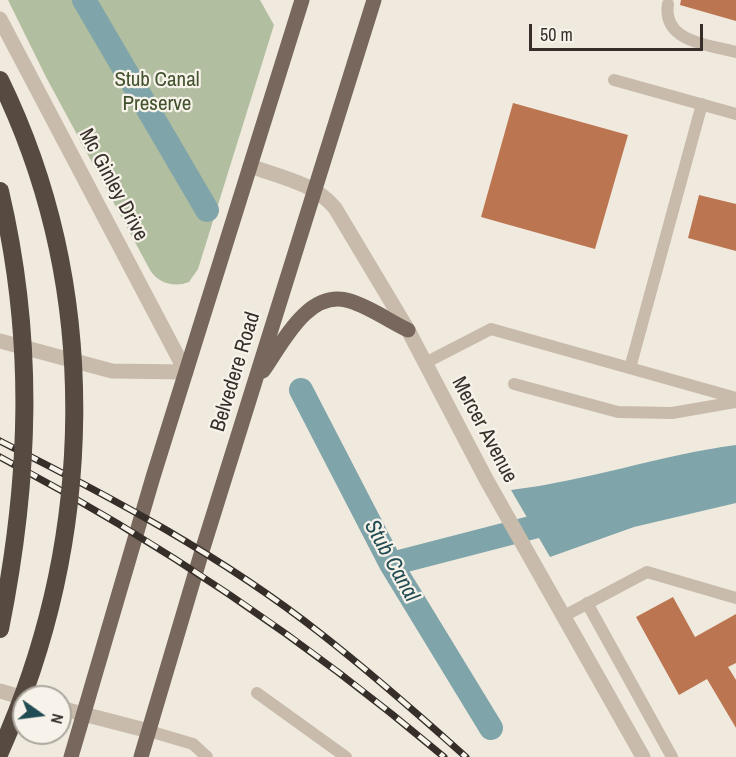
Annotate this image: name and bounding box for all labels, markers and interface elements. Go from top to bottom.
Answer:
scale bar [532,12,706,50]
text: 50 m [540,22,573,47]
park label: Stub Canal Preserve [114,67,200,117]
street label: Mc Ginley Drive [73,125,153,245]
street label: Belvedere Road [206,309,266,435]
street label: Mercer Avenue [446,373,522,487]
water label: Stub Canal [358,516,424,606]
north arrow [12,685,72,745]
text: N [46,712,69,726]

